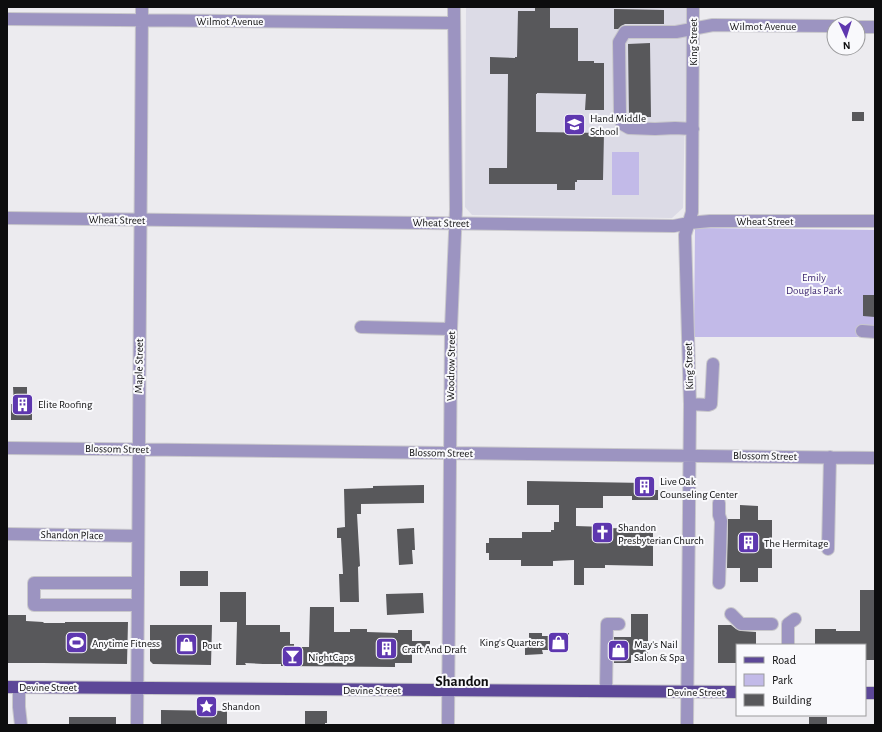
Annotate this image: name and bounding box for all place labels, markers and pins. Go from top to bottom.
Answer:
school or university icon: Hand Middle School [562,111,588,137]
place label: Hand Middle School [590,113,646,137]
building icon: Elite Roofing [10,391,36,417]
place label: Elite Roofing [38,399,93,410]
building icon: Live Oak Counseling Center [631,474,657,500]
place label: Live Oak Counseling Center [660,476,738,500]
church icon: Shandon Presbyterian Church [589,520,615,546]
place label: Shandon Presbyterian Church [618,522,704,546]
building icon: The Hermitage [736,530,762,556]
place label: The Hermitage [764,538,828,549]
shop icon: King's Quarters [546,629,572,655]
sports icon: Anytime Fitness [63,630,89,656]
shop icon: Pout [173,632,199,658]
building icon: Craft And Draft [374,636,400,662]
place label: King's Quarters [480,637,544,648]
shop icon: May's Nail Salon & Spa [606,637,632,663]
place label: Anytime Fitness [92,638,160,649]
place label: May's Nail Salon & Spa [634,639,685,663]
place label: Pout [202,640,222,651]
bar icon: NightCaps [279,644,305,670]
place label: Craft And Draft [402,644,467,655]
place label: NightCaps [308,652,353,663]
place icon: Shandon [193,693,219,719]
place label: Shandon [222,701,260,712]

